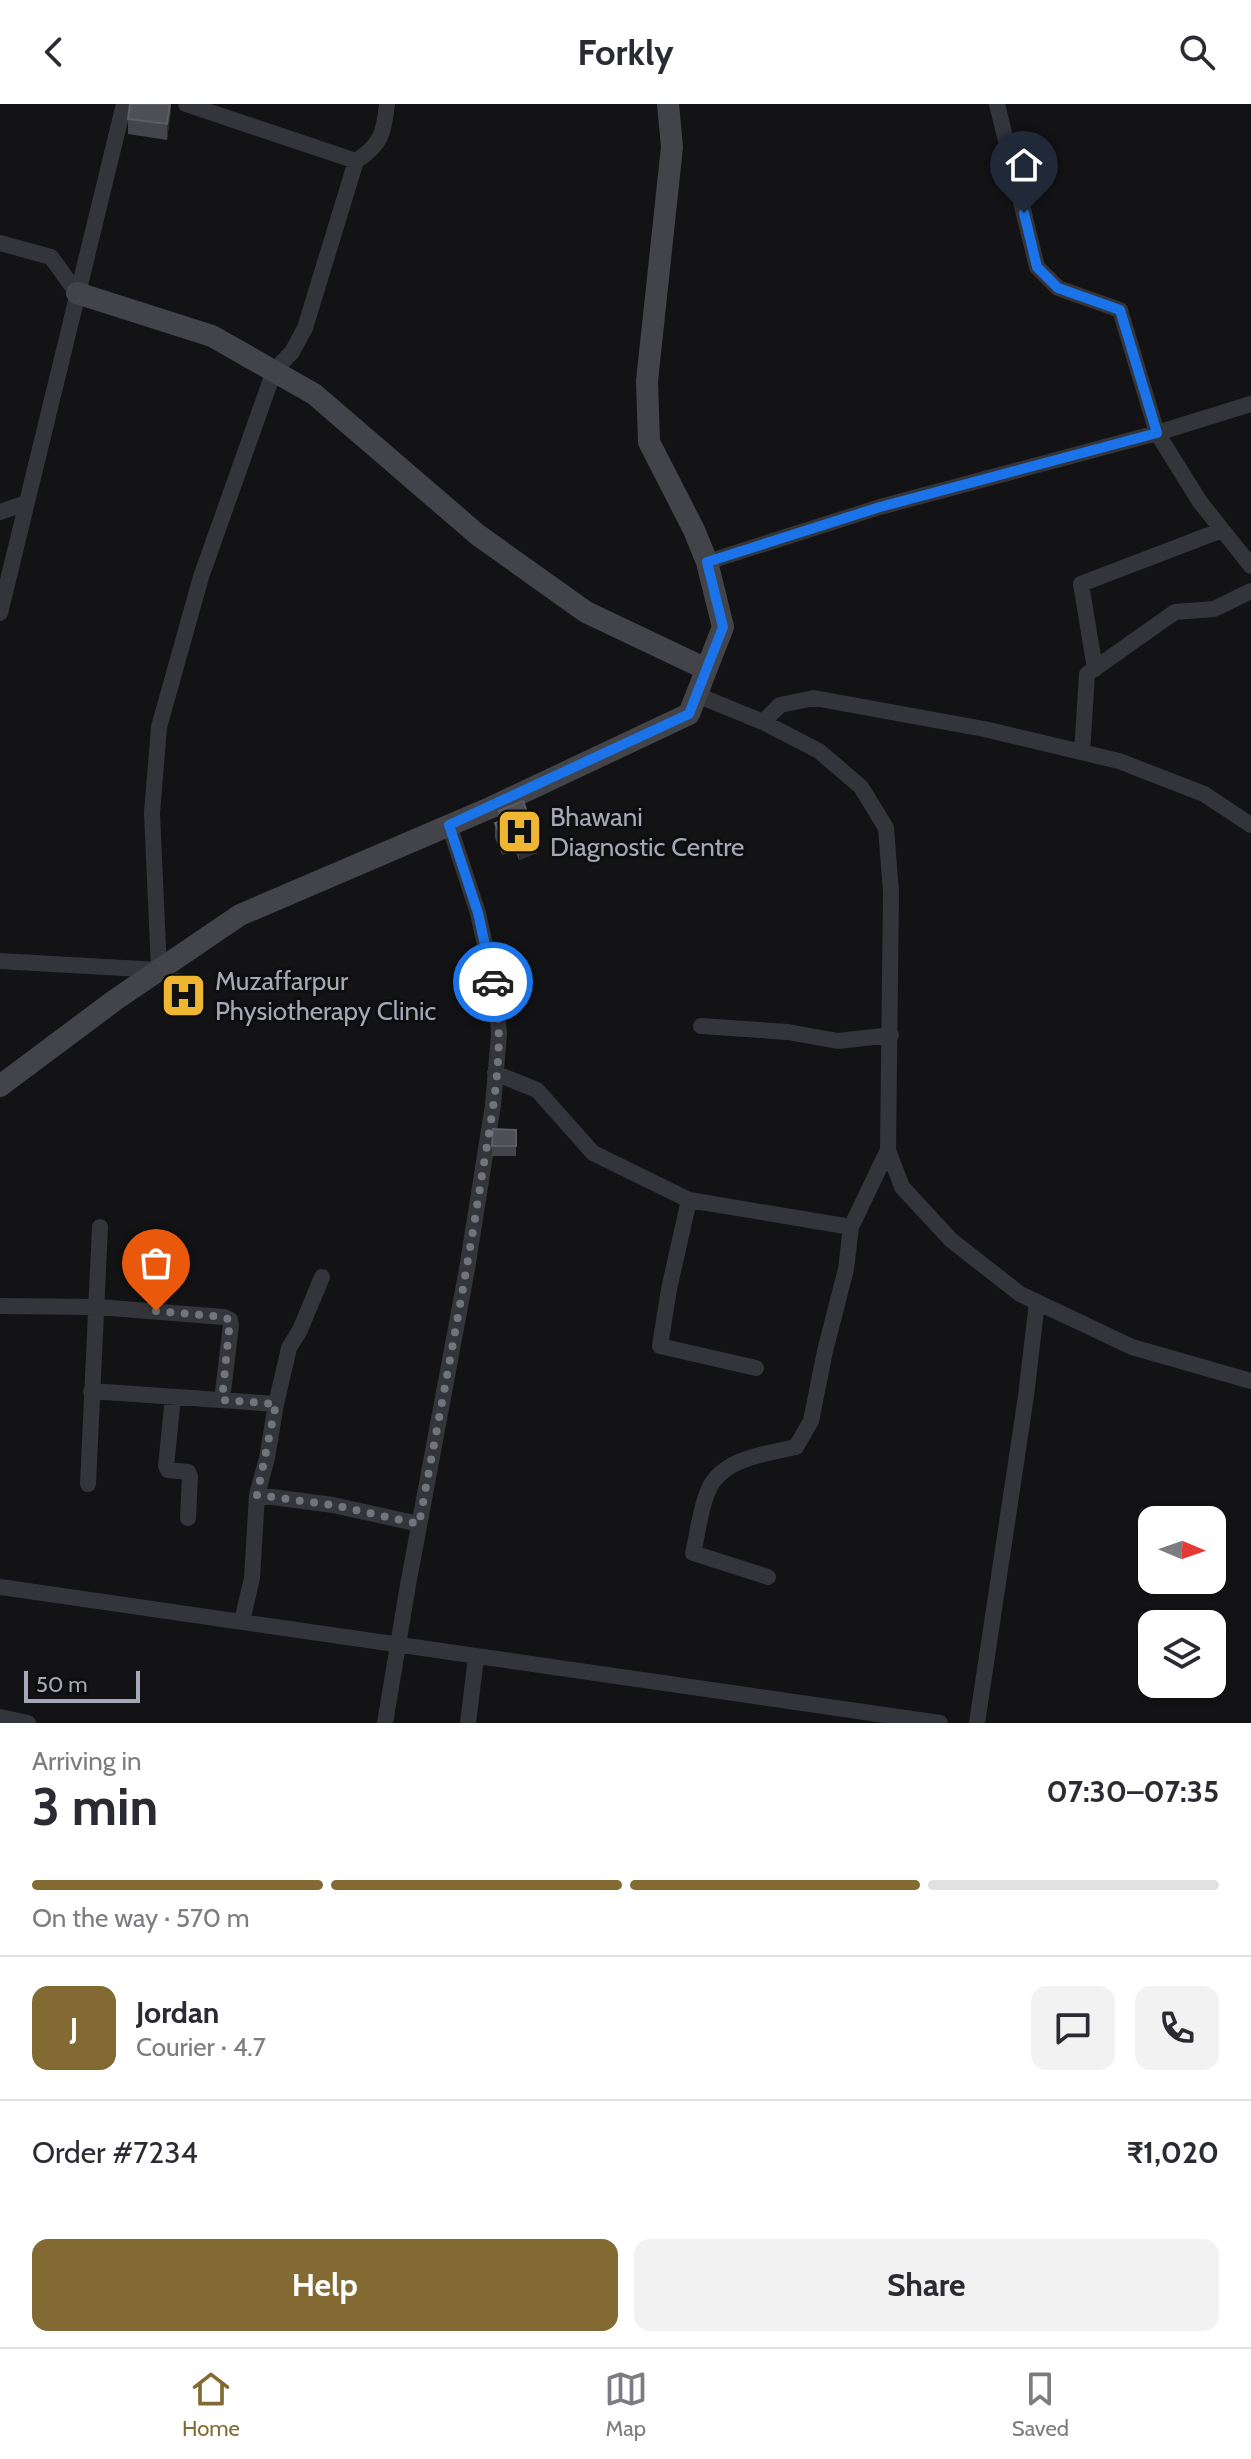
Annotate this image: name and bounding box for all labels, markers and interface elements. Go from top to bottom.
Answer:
icon: back [32,30,76,74]
text: Forkly [577,30,674,74]
icon: search [1175,30,1219,74]
pin [990,131,1058,213]
icon: home [1002,143,1046,187]
place label: Bhawani Diagnostic Centre [550,801,744,863]
hospital icon: Bhawani Diagnostic Centre [495,808,543,856]
courier [453,942,533,1022]
icon: car [471,960,515,1004]
place label: Muzaffarpur Physiotherapy Clinic [215,965,436,1027]
hospital icon: Muzaffarpur Physiotherapy Clinic [160,972,208,1020]
pin [122,1229,190,1311]
icon: bag [134,1241,178,1285]
north arrow [1138,1506,1226,1594]
map controls [1138,1506,1226,1698]
button: layers [1138,1610,1226,1698]
scale bar [24,1667,140,1703]
text: 50 m [36,1671,88,1698]
text: Arriving in [32,1745,142,1777]
text: 07:30–07:35 [1046,1773,1219,1810]
text: 3 min [32,1775,158,1838]
text: On the way · 570 m [32,1902,250,1934]
button: chat [1031,1986,1115,2070]
button: phone [1135,1986,1219,2070]
text: Jordan [136,1994,219,2031]
text: J [70,2010,78,2047]
text: Courier · 4.7 [136,2031,266,2063]
text: Order #7234 [32,2134,198,2171]
text: ₹1,020 [1127,2134,1219,2171]
button: Help [32,2239,618,2331]
button: Share [634,2239,1219,2331]
tab: Home [182,2367,240,2442]
tab: Map [604,2367,648,2442]
tab: Saved [1012,2367,1069,2442]

